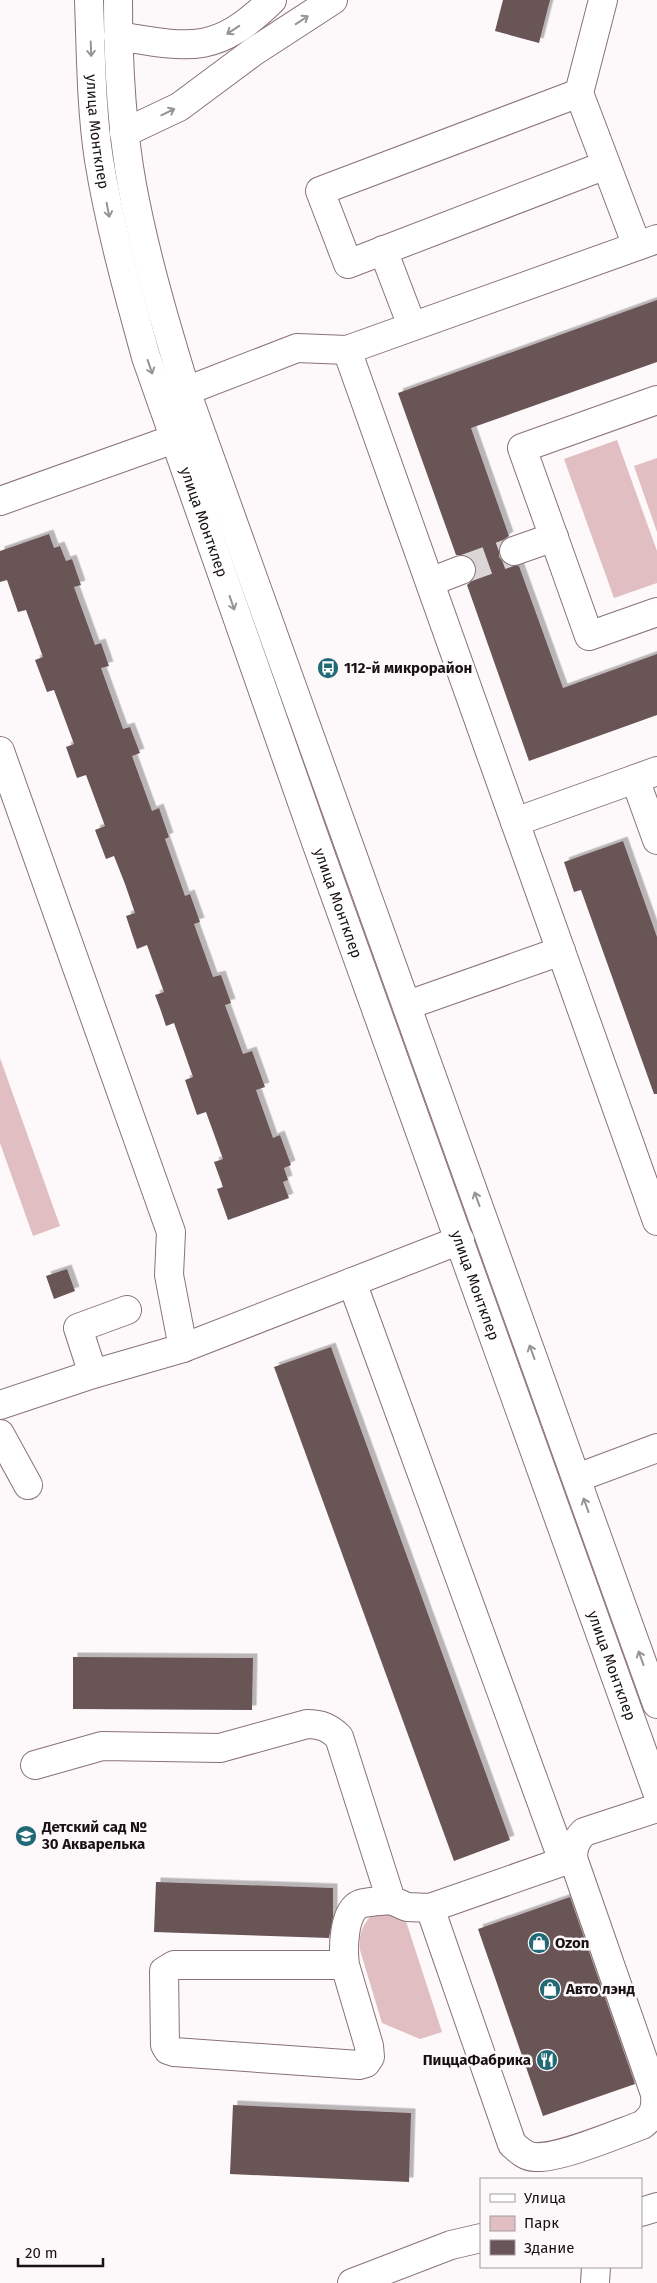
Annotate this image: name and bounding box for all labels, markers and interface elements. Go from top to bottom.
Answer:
one-way arrow [295,15,309,25]
one-way arrow [227,25,241,35]
one-way arrow [87,40,96,56]
street label: улица Монтклер [82,74,113,191]
one-way arrow [160,107,175,117]
one-way arrow [104,202,113,218]
one-way arrow [146,359,155,374]
street label: улица Монтклер [176,465,231,580]
one-way arrow [228,595,237,610]
bus stop icon: 112-й микрорайон [316,656,340,680]
place label: 112-й микрорайон [344,659,472,677]
street label: улица Монтклер [310,846,366,961]
one-way arrow [472,1191,481,1207]
street label: улица Монтклер [447,1228,503,1343]
one-way arrow [527,1344,536,1360]
one-way arrow [581,1498,590,1513]
street label: улица Монтклер [584,1608,640,1723]
one-way arrow [636,1651,645,1666]
place label: Детский сад № 30 Акварелька [41,1818,147,1853]
school or university icon: Детский сад № 30 Акварелька [14,1824,38,1848]
shop icon: Ozon [527,1931,551,1955]
place label: Ozon [555,1934,589,1952]
shop icon: Авто лэнд [538,1977,562,2001]
place label: Авто лэнд [565,1980,636,1998]
restaurant icon: ПиццаФабрика [535,2048,559,2072]
place label: ПиццаФабрика [423,2051,531,2069]
legend [480,2178,642,2268]
text: Улица [524,2189,566,2207]
text: Парк [524,2214,559,2232]
scale bar [18,2236,102,2268]
text: Здание [524,2239,574,2257]
text: 20 m [25,2244,58,2262]

